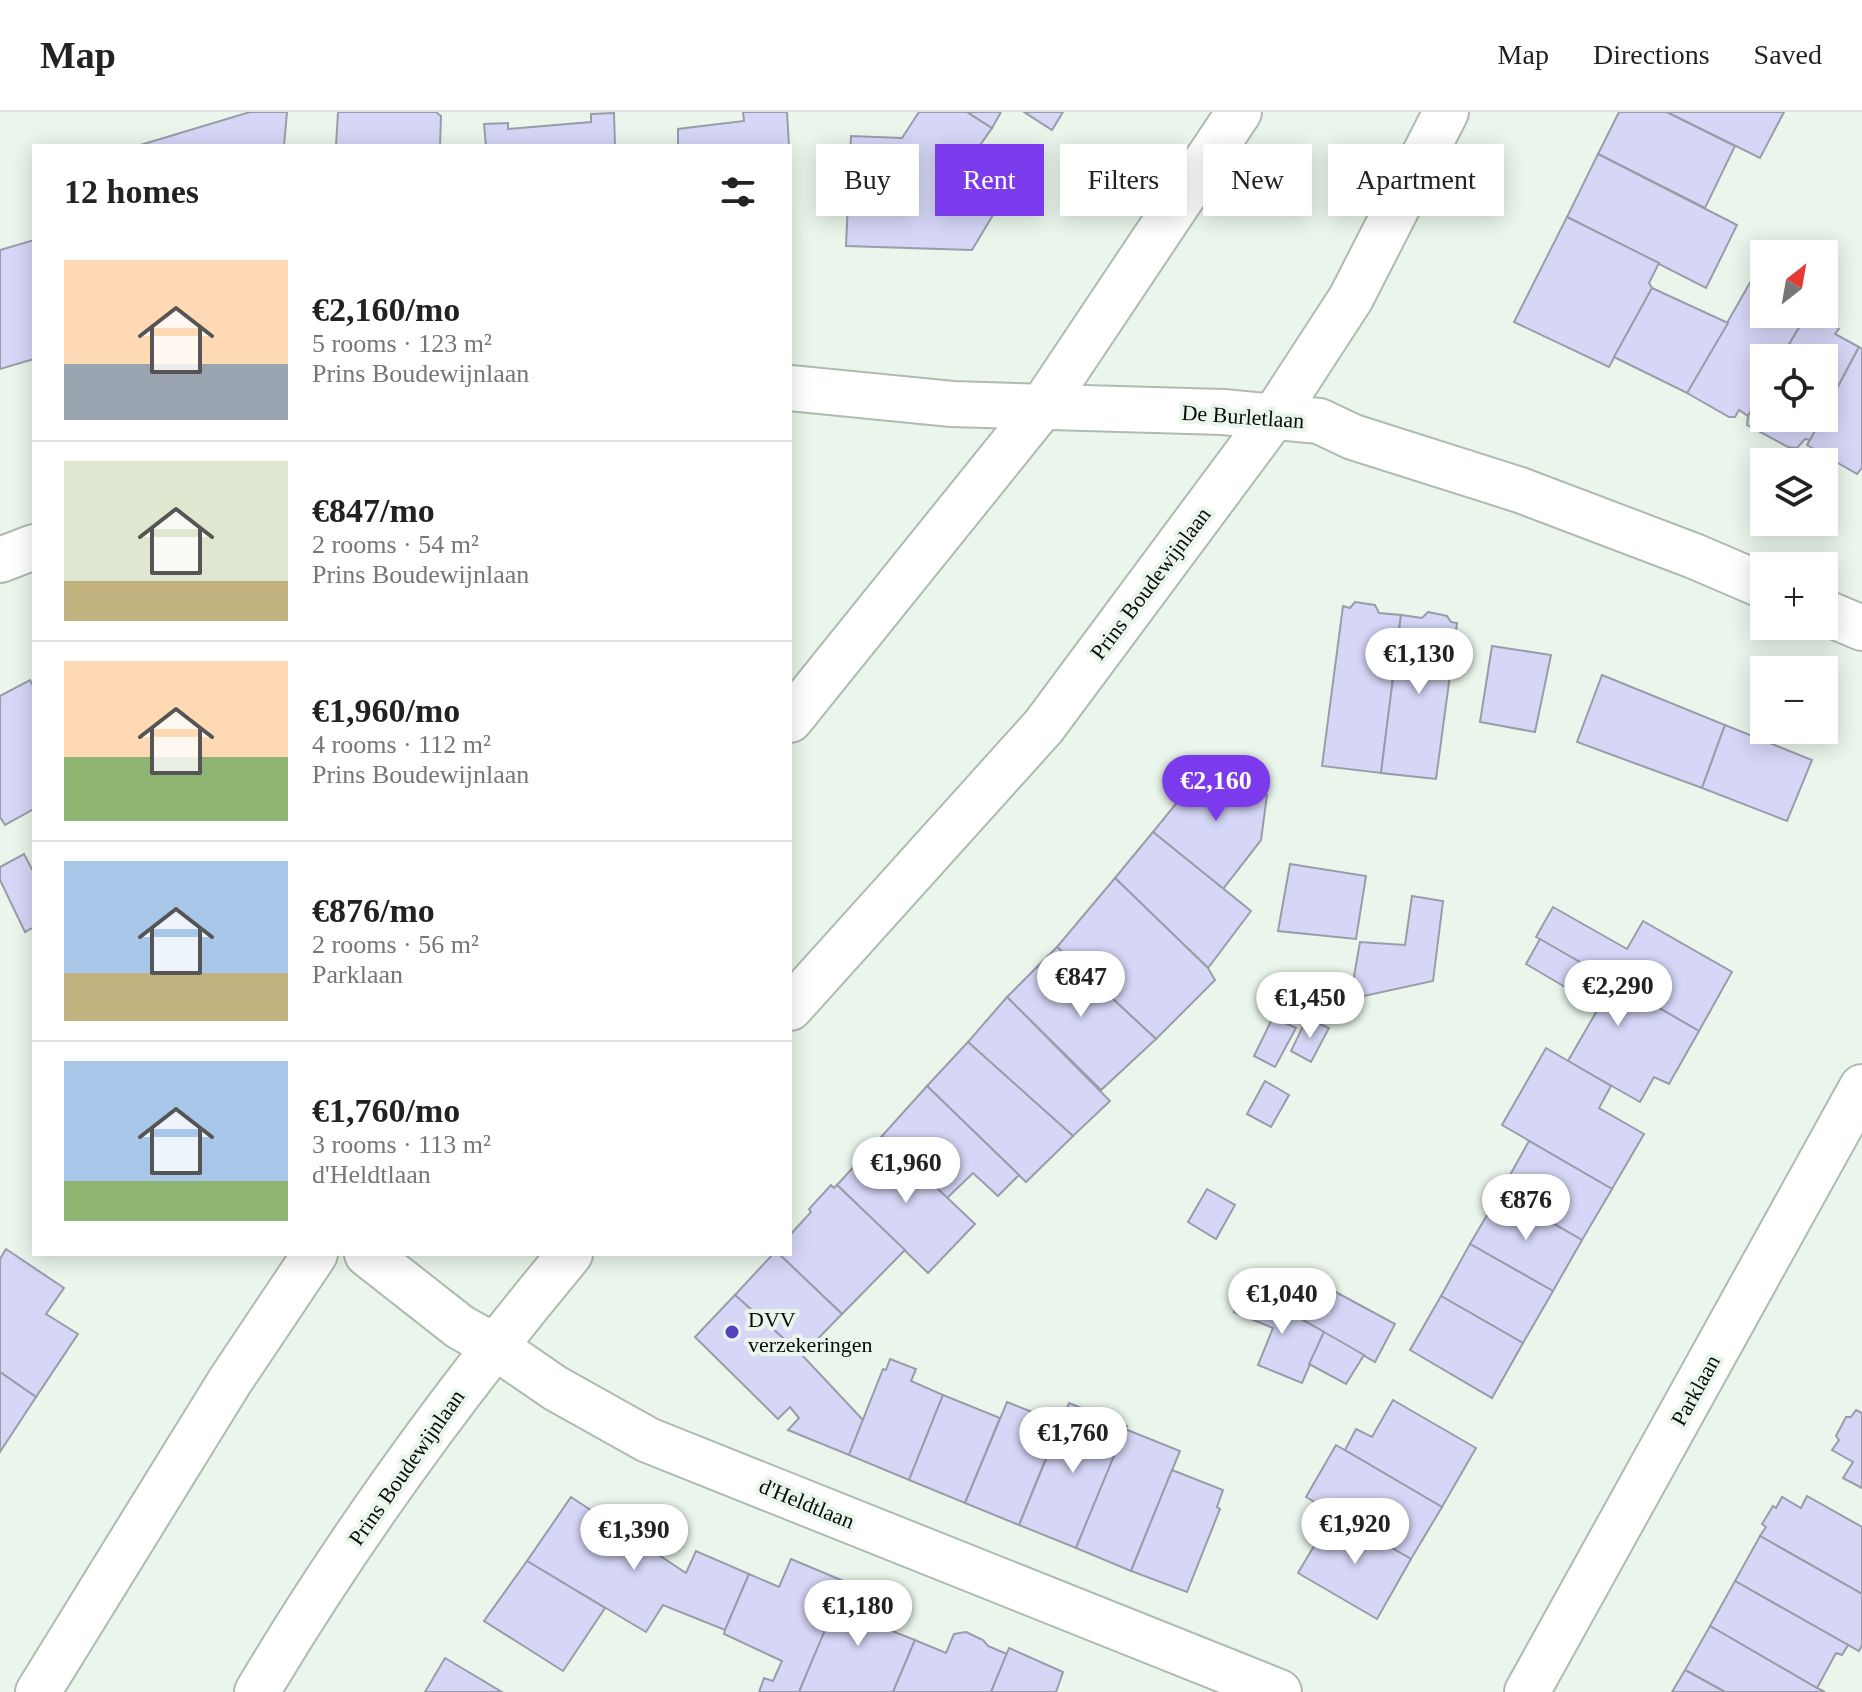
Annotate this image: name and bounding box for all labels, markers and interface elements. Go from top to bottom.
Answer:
text: Map [40,34,116,76]
text: Map [1498,39,1549,70]
text: Directions [1593,39,1710,70]
text: Saved [1754,39,1822,70]
chip: Buy [816,144,919,216]
chip: Rent [935,144,1044,216]
chip: Filters [1060,144,1187,216]
chip: New [1203,144,1312,216]
chip: Apartment [1328,144,1504,216]
icon: filters [716,170,760,214]
text: 12 homes [64,173,199,210]
north arrow [1750,240,1838,328]
map controls [1750,240,1838,744]
text: €2,160/mo [312,291,460,328]
icon: home [128,292,224,388]
text: 5 rooms · 123 m² [312,329,492,358]
button: locate [1750,344,1838,432]
text: Prins Boudewijnlaan [312,359,529,388]
street label: De Burletlaan [1181,400,1305,433]
button: layers [1750,448,1838,536]
text: €847/mo [312,492,435,529]
icon: home [128,493,224,589]
street label: Prins Boudewijnlaan [1085,502,1216,664]
text: 2 rooms · 54 m² [312,530,479,559]
button: + [1750,552,1838,640]
text: Prins Boudewijnlaan [312,560,529,589]
pin: €1,130 [1354,628,1484,696]
text: €1,130 [1383,639,1455,668]
button: − [1750,656,1838,744]
text: €1,960/mo [312,692,460,729]
icon: home [128,693,224,789]
text: 4 rooms · 112 m² [312,730,491,759]
pin: €2,160 [1151,755,1281,823]
text: Prins Boudewijnlaan [312,760,529,789]
text: €2,160 [1180,766,1252,795]
text: €876/mo [312,892,435,929]
icon: home [128,893,224,989]
text: 2 rooms · 56 m² [312,930,479,959]
pin: €847 [1034,951,1128,1019]
text: Parklaan [312,960,403,989]
pin: €2,290 [1553,960,1683,1028]
text: €847 [1055,962,1107,991]
text: €2,290 [1582,971,1654,1000]
pin: €1,450 [1245,972,1375,1040]
text: €1,450 [1274,983,1346,1012]
text: €1,760/mo [312,1092,460,1129]
icon: home [128,1093,224,1189]
text: 3 rooms · 113 m² [312,1130,491,1159]
pin: €1,960 [841,1137,971,1205]
text: €1,960 [870,1148,942,1177]
text: d'Heldtlaan [312,1160,431,1189]
pin: €876 [1479,1174,1573,1242]
text: €876 [1500,1185,1552,1214]
pin: €1,040 [1217,1268,1347,1336]
text: €1,040 [1246,1279,1318,1308]
place label: DVV verzekeringen [748,1307,873,1357]
marker: DVV verzekeringen [723,1323,741,1341]
street label: Parklaan [1666,1351,1725,1430]
street label: Prins Boudewijnlaan [343,1385,469,1550]
pin: €1,760 [1008,1407,1138,1475]
text: €1,760 [1037,1418,1109,1447]
street label: d'Heldtlaan [756,1473,858,1534]
pin: €1,920 [1290,1498,1420,1566]
pin: €1,390 [569,1504,699,1572]
text: €1,920 [1319,1509,1391,1538]
text: €1,390 [598,1515,670,1544]
pin: €1,180 [793,1580,923,1648]
text: €1,180 [822,1591,894,1620]

